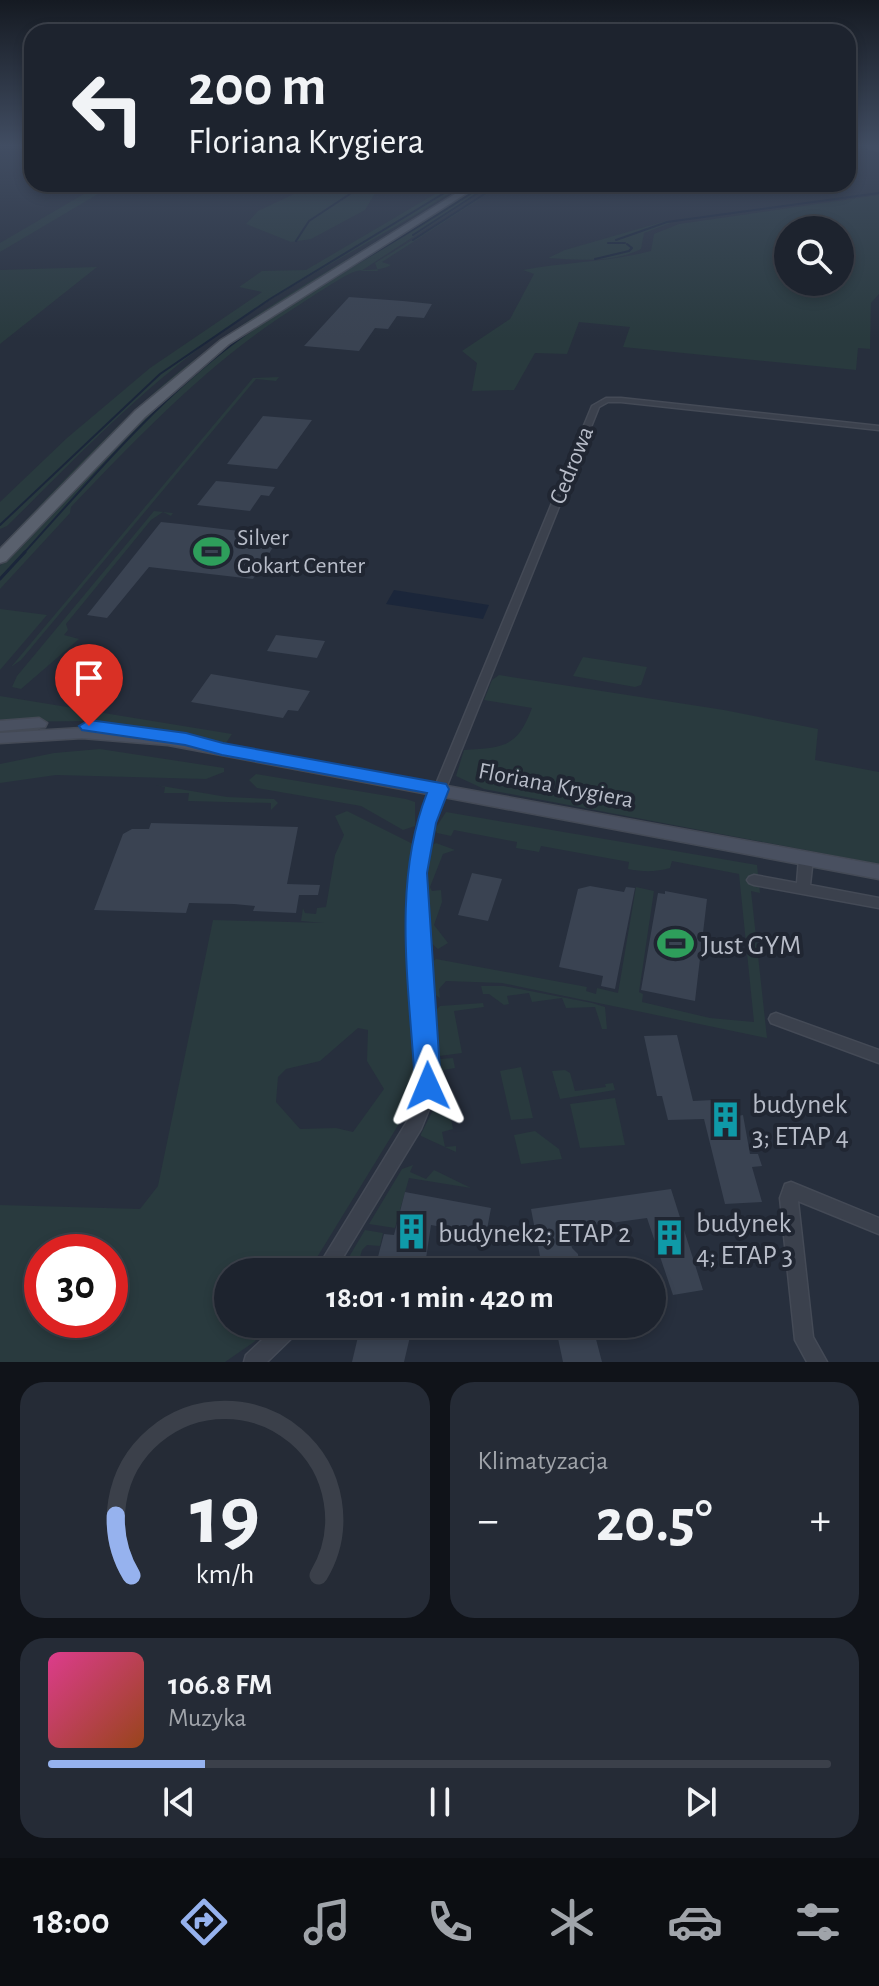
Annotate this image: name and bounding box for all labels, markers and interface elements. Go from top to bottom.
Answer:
icon: left [56,56,160,160]
text: 200 m [188,59,326,115]
text: Floriana Krygiera [188,124,424,160]
map controls [774,216,854,296]
button: search [774,216,854,296]
street label: Cedrowa [546,423,598,508]
place label: Silver Gokart Center [237,526,365,578]
sports icon: Silver Gokart Center [192,532,230,570]
pin [55,644,123,726]
icon: arrive [67,656,111,700]
street label: Floriana Krygiera [476,759,635,813]
sports icon: Just GYM [656,925,694,963]
place label: Just GYM [701,932,801,960]
position arrow [386,1044,470,1128]
place label: budynek 3; ETAP 4 [752,1091,849,1151]
building icon: budynek 3; ETAP 4 [707,1100,745,1138]
place label: budynek 4; ETAP 3 [696,1210,793,1270]
building icon: budynek2; ETAP 2 [393,1213,431,1251]
building icon: budynek 4; ETAP 3 [651,1219,689,1257]
place label: budynek2; ETAP 2 [438,1220,631,1248]
speed limit sign: 30 [24,1234,128,1338]
text: 18:01 · 1 min · 420 m [326,1283,554,1313]
text: Klimatyzacja [478,1448,608,1474]
text: 19 [190,1475,260,1559]
text: 20.5° [596,1492,713,1552]
text: − [478,1499,499,1543]
text: + [810,1499,831,1543]
text: km/h [195,1560,254,1589]
text: 106.8 FM [168,1670,272,1700]
text: Muzyka [168,1705,246,1731]
icon: previous [157,1780,201,1824]
icon: pause [418,1780,462,1824]
icon: next [679,1780,723,1824]
icon: directions [176,1894,232,1950]
icon: music [299,1894,355,1950]
icon: phone [422,1894,478,1950]
icon: climate [544,1894,600,1950]
icon: car [667,1894,723,1950]
icon: filters [790,1894,846,1950]
text: 18:00 [33,1904,110,1940]

